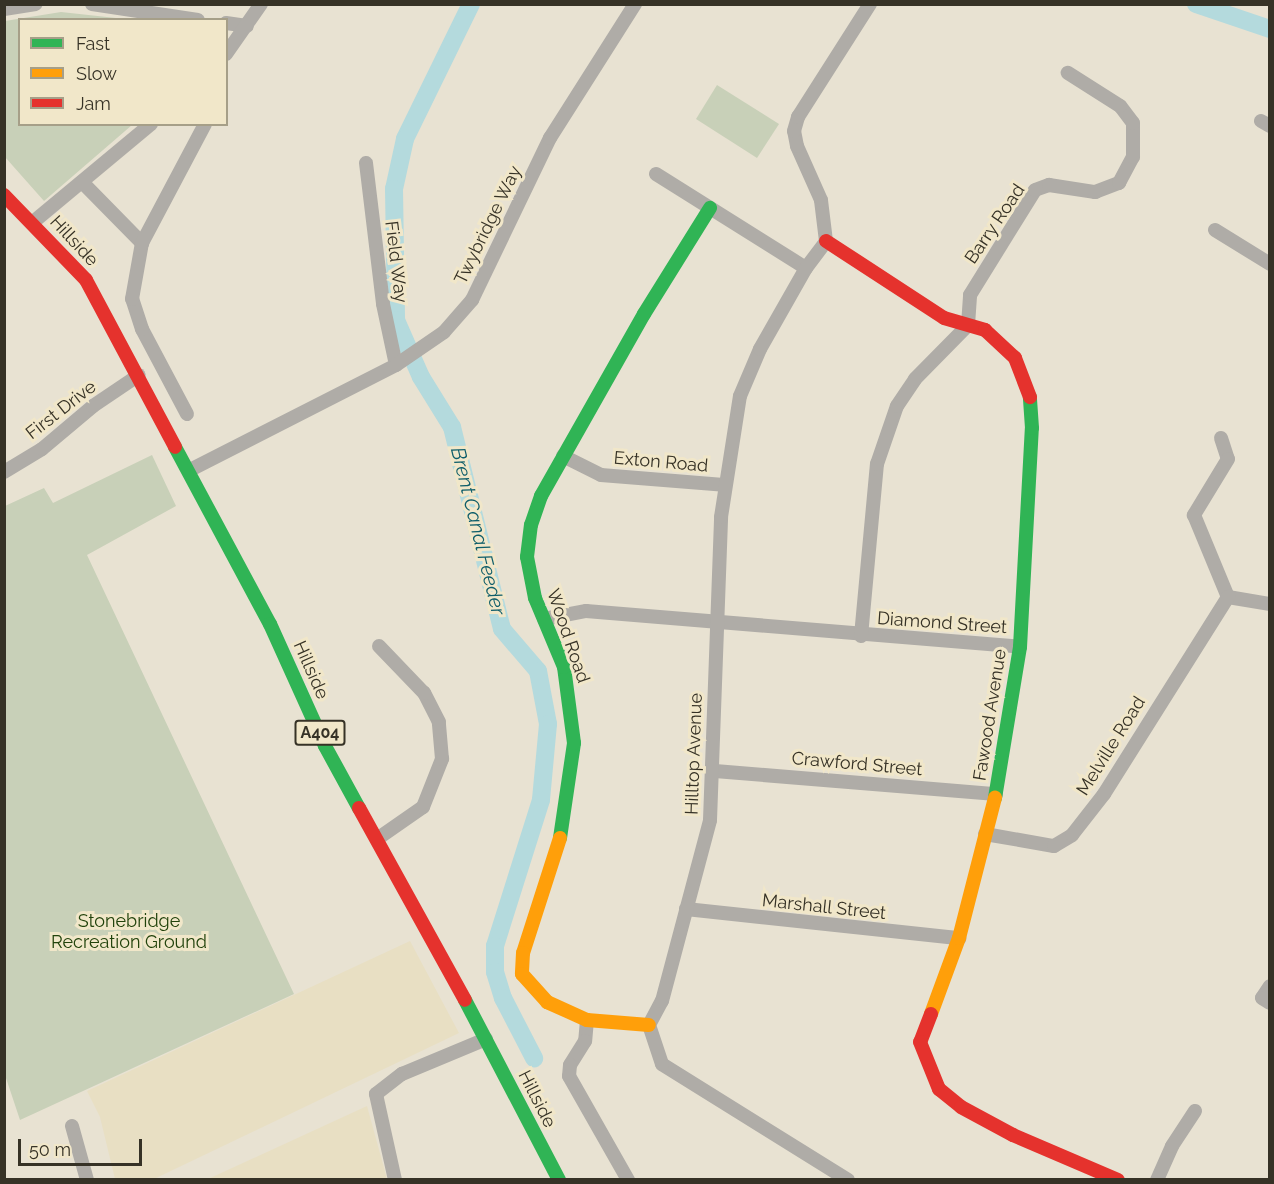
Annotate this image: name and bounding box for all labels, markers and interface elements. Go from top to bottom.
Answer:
legend [18,18,228,126]
text: Fast [76,33,110,54]
text: Slow [76,63,117,84]
text: Jam [76,93,111,114]
street label: Twybridge Way [450,162,526,288]
street label: Barry Road [960,180,1030,268]
street label: Hillside [45,211,103,271]
street label: Field Way [380,220,412,304]
street label: First Drive [22,376,100,444]
water label: Brent Canal Feeder [445,444,511,618]
street label: Exton Road [613,447,709,477]
street label: Wood Road [542,586,594,686]
street label: Diamond Street [876,608,1008,638]
street label: Hillside [289,638,333,702]
street label: Fawood Avenue [969,647,1011,783]
street label: Hilltop Avenue [681,692,707,816]
street label: Melville Road [1072,693,1150,799]
road number: A404 [294,720,346,746]
street label: Crawford Street [791,748,923,780]
street label: Marshall Street [761,890,887,924]
park label: Stonebridge Recreation Ground [51,911,207,954]
street label: Hillside [513,1067,561,1131]
scale bar [21,1127,146,1165]
text: 50 m [29,1139,71,1160]

